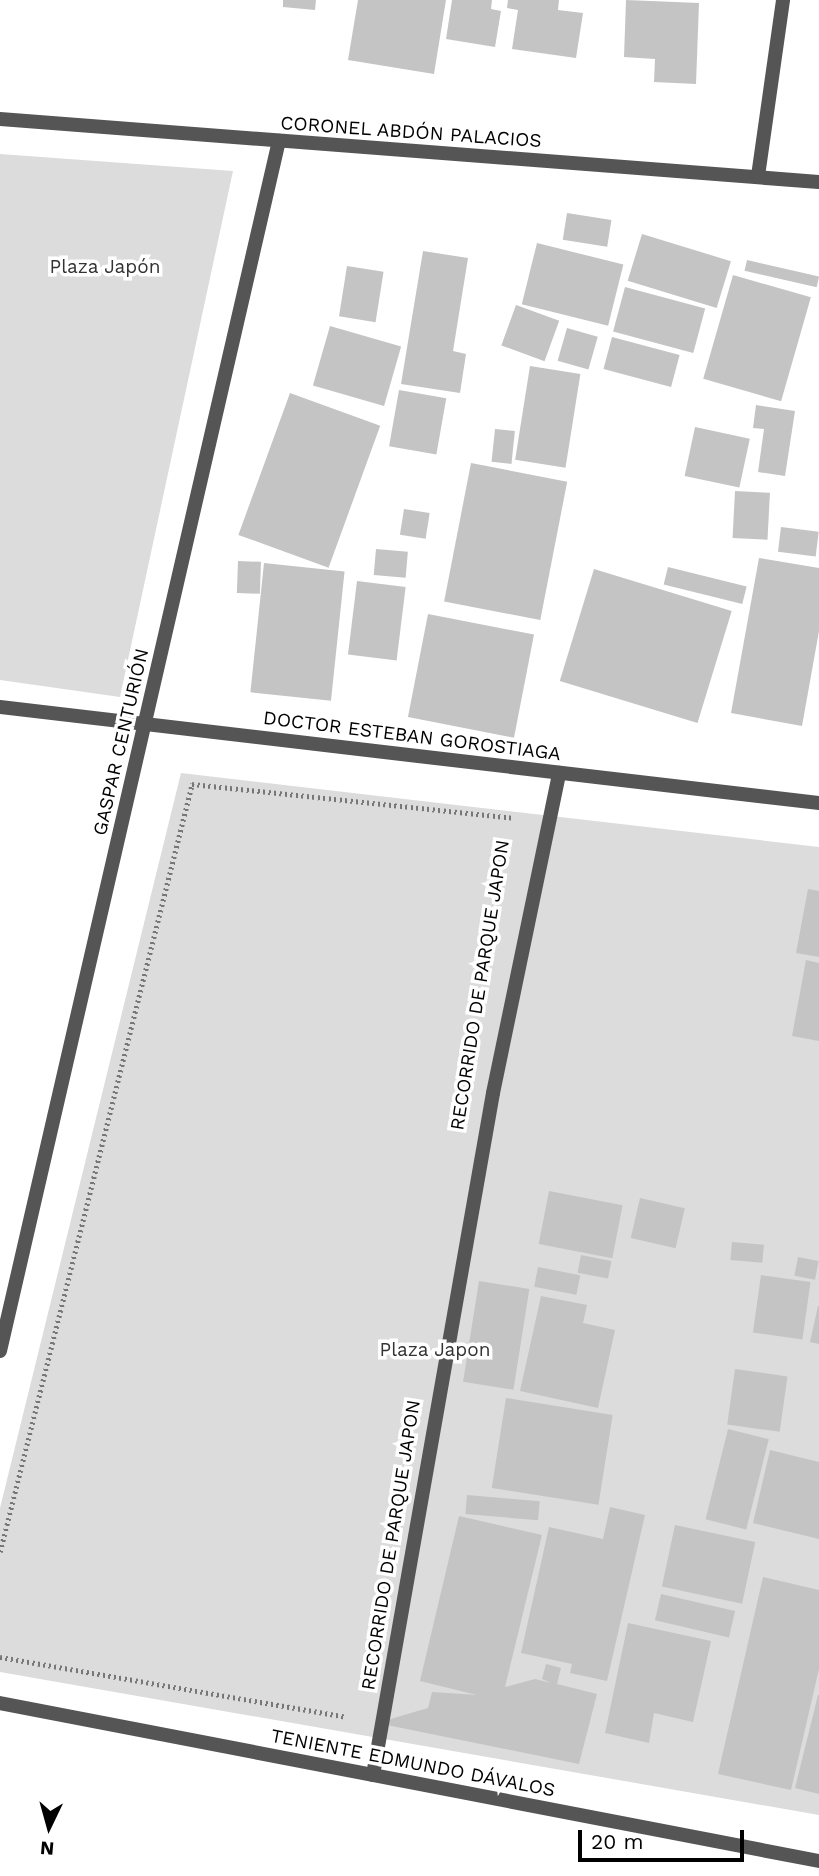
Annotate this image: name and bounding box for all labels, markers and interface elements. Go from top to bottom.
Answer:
street label: CORONEL ABDÓN PALACIOS [279,111,543,153]
park label: Plaza Japón [49,256,161,278]
street label: GASPAR CENTURIÓN [88,646,154,838]
street label: DOCTOR ESTEBAN GOROSTIAGA [262,706,562,766]
street label: RECORRIDO DE PARQUE JAPON [446,838,514,1132]
park label: Plaza Japon [379,1339,491,1361]
street label: RECORRIDO DE PARQUE JAPON [357,1398,425,1692]
street label: TENIENTE EDMUNDO DÁVALOS [269,1724,557,1802]
north arrow [14,1792,84,1862]
scale bar [581,1816,747,1860]
text: 20 m [591,1829,643,1854]
text: N [39,1836,55,1860]

